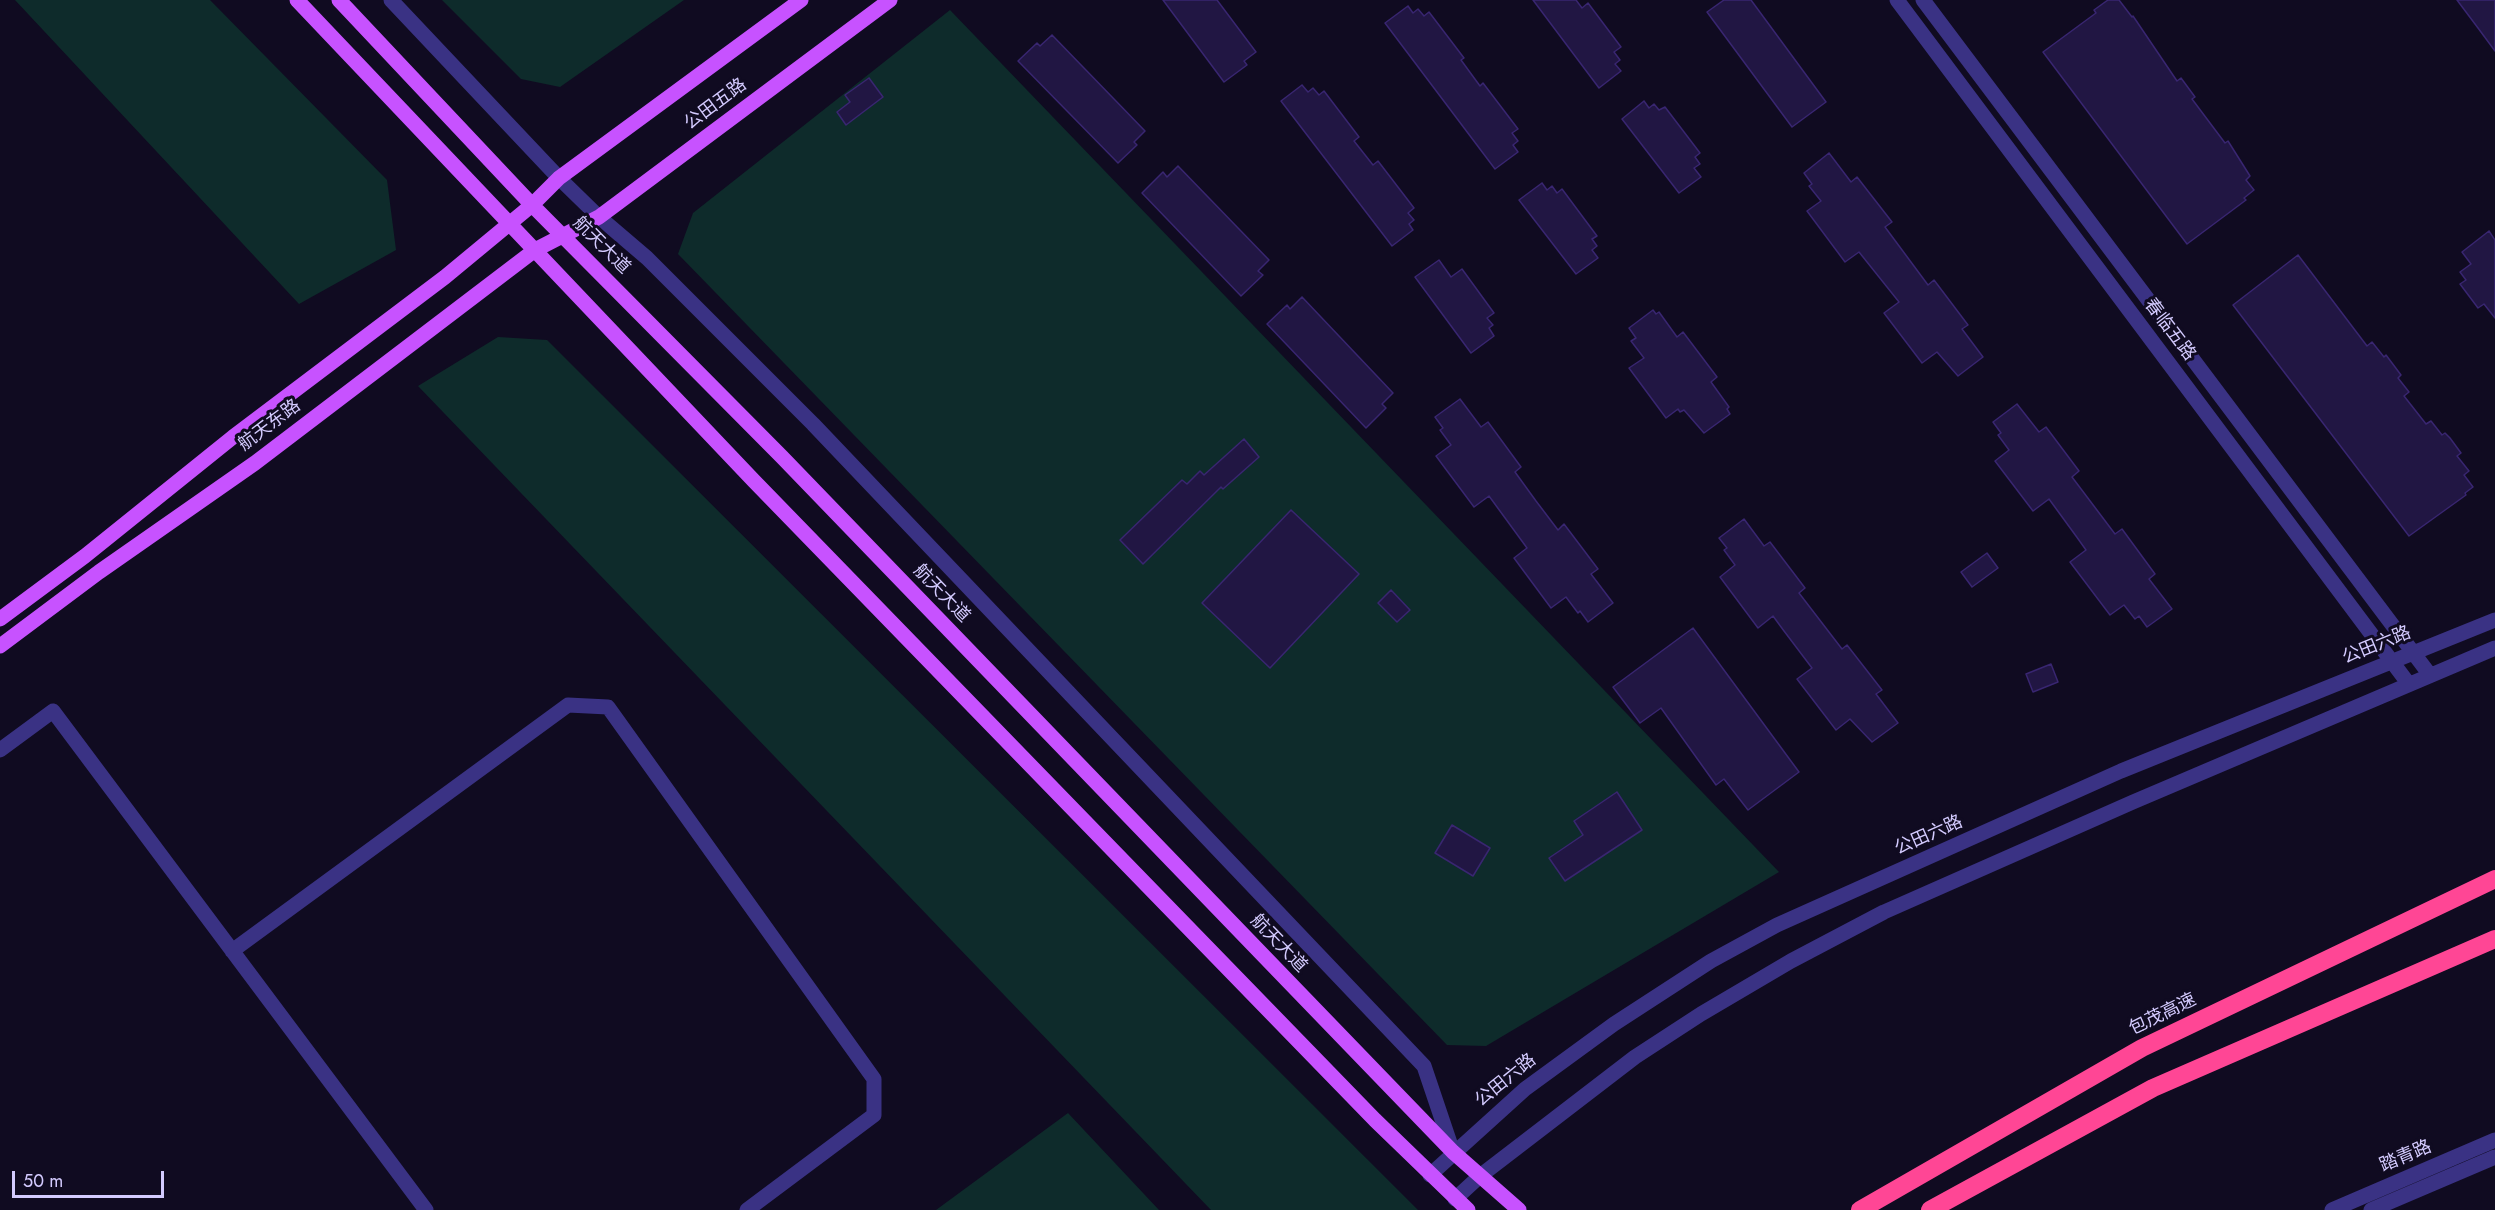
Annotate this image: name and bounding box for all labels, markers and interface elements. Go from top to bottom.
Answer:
street label: 公田五路 [681,75,751,135]
street label: 航天大道 [568,213,634,279]
street label: 春临五路 [2139,295,2199,365]
street label: 航天东路 [235,396,305,456]
street label: 航天大道 [908,561,974,627]
street label: 公田六路 [2340,623,2414,669]
street label: 公田六路 [1892,811,1966,861]
street label: 航天大道 [1245,911,1311,977]
street label: 包茂高速 [2126,990,2200,1040]
street label: 公田六路 [1471,1050,1541,1112]
street label: 踏青路 [2377,1137,2435,1177]
scale bar [15,1159,166,1197]
text: 50 m [23,1168,63,1194]

